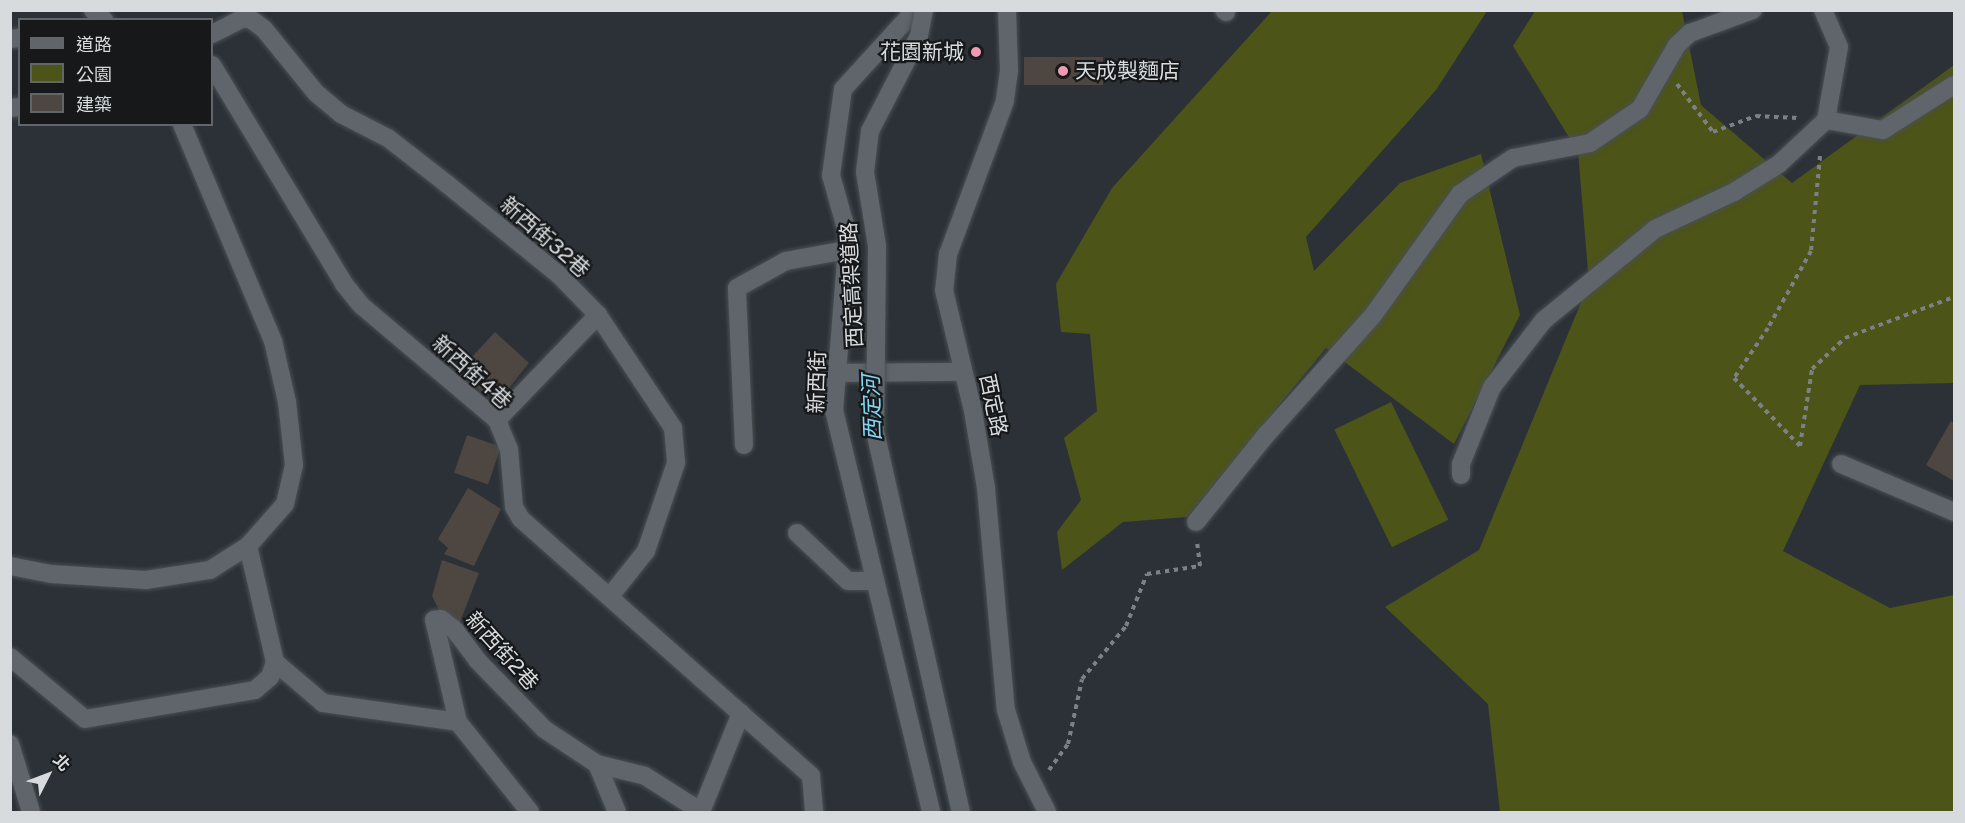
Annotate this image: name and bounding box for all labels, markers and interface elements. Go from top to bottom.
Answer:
legend [18,18,213,126]
text: 道路 [76,34,112,55]
place label: 花園新城 [880,39,964,65]
marker: 花園新城 [969,45,983,59]
place label: 天成製麵店 [1075,58,1180,84]
text: 公園 [76,64,112,85]
marker: 天成製麵店 [1056,64,1070,78]
text: 建築 [76,94,112,115]
street label: 新西街32巷 [495,191,595,283]
street label: 西定高架道路 [836,221,868,349]
street label: 新西街4巷 [427,330,517,414]
street label: 新西街 [803,350,831,414]
street label: 西定路 [974,372,1012,438]
water label: 西定河 [858,375,886,441]
street label: 新西街2巷 [460,607,544,695]
north arrow [18,745,78,805]
text: 北 [49,750,74,775]

